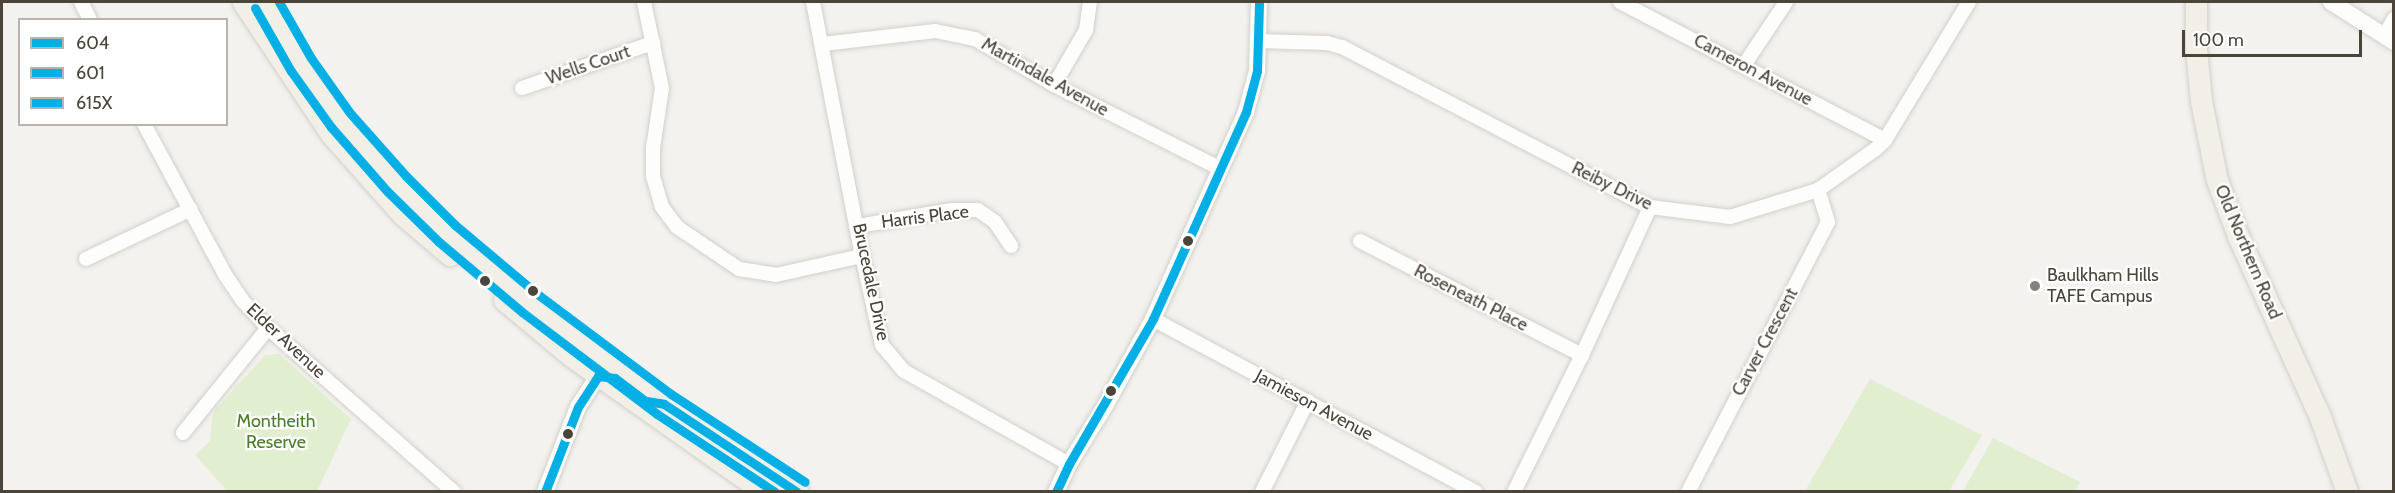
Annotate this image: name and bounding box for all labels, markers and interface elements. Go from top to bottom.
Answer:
legend [18,18,228,126]
scale bar [2185,18,2365,56]
text: 100 m [2193,29,2244,51]
street label: Cameron Avenue [1690,30,1816,110]
text: 604 [76,32,109,54]
street label: Martindale Avenue [978,33,1112,121]
street label: Wells Court [543,41,633,89]
text: 601 [76,62,105,84]
text: 615X [76,92,112,114]
street label: Reiby Drive [1568,157,1656,215]
street label: Old Northern Road [2210,182,2286,322]
street label: Harris Place [880,201,970,233]
street label: Brucedale Drive [848,221,894,343]
unlabelled marker [1182,235,1194,247]
street label: Roseneath Place [1410,260,1532,336]
place label: Baulkham Hills TAFE Campus [2047,265,2159,308]
unlabelled marker [479,275,491,287]
marker: Baulkham Hills TAFE Campus [2028,279,2042,293]
street label: Carver Crescent [1727,284,1803,400]
unlabelled marker [527,285,539,297]
street label: Elder Avenue [242,299,330,383]
street label: Jamieson Avenue [1251,365,1377,445]
unlabelled marker [1105,385,1117,397]
park label: Montheith Reserve [237,411,315,454]
unlabelled marker [562,428,574,440]

